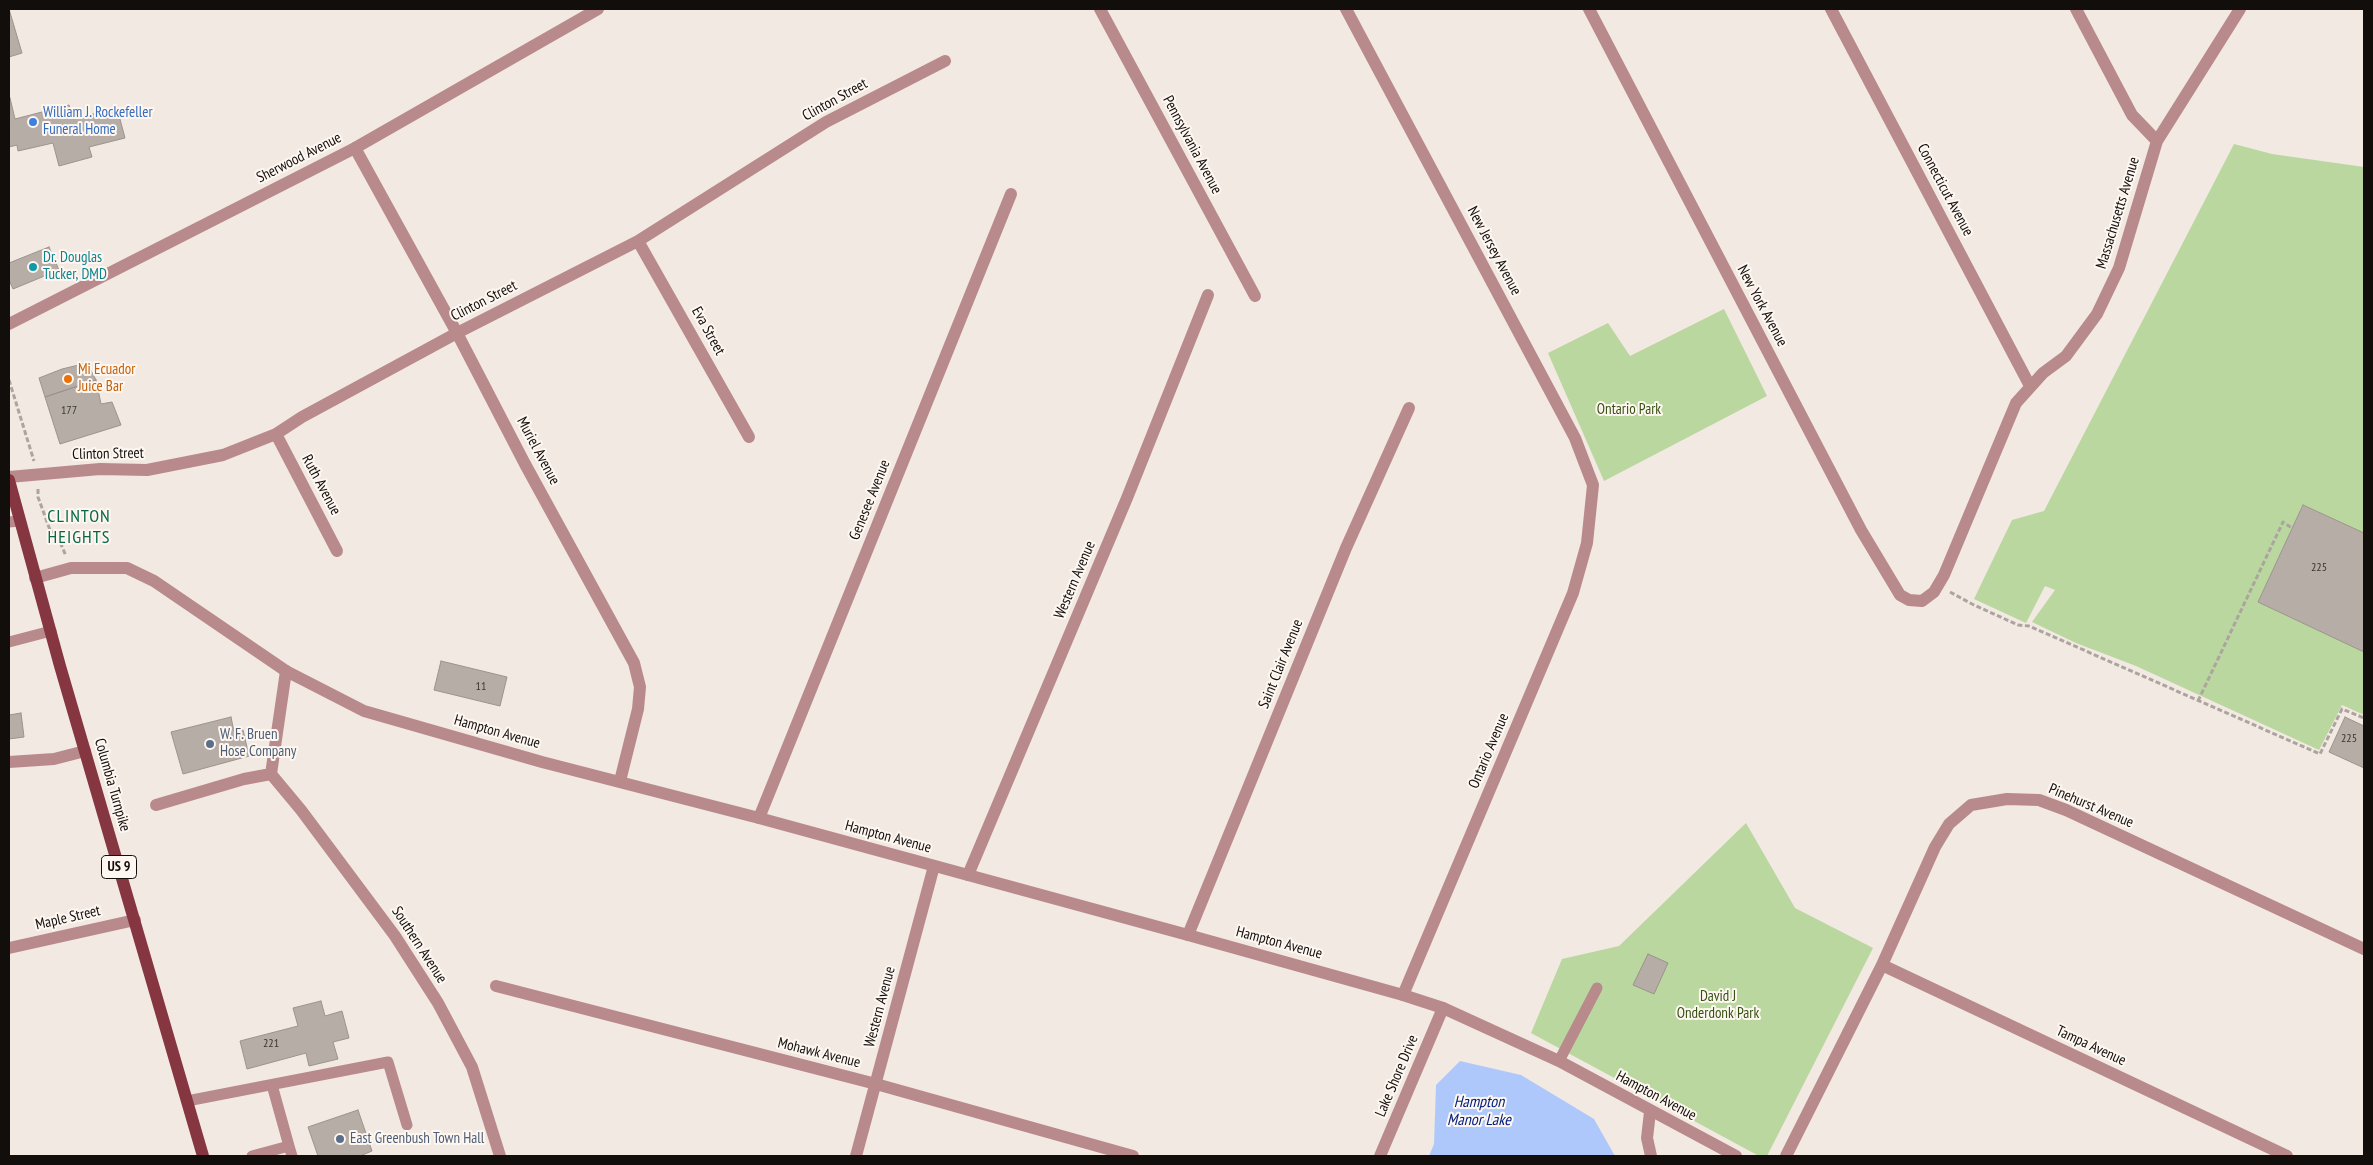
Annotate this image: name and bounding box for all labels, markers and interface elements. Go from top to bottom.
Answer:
street label: Clinton Street [799,75,871,125]
street label: Pennsylvania Avenue [1159,93,1225,197]
place label: William J. Rockefeller Funeral Home [43,104,153,139]
marker: William J. Rockefeller Funeral Home [27,116,39,128]
street label: Sherwood Avenue [254,129,344,187]
street label: Connecticut Avenue [1913,141,1977,239]
street label: Massachusetts Avenue [2092,155,2144,271]
street label: New Jersey Avenue [1463,204,1525,298]
place label: Dr. Douglas Tucker, DMD [43,249,107,284]
marker: Dr. Douglas Tucker, DMD [27,261,39,273]
street label: New York Avenue [1733,262,1791,350]
street label: Clinton Street [448,277,520,325]
street label: Eva Street [687,304,729,358]
place label: Mi Ecuador Juice Bar [78,361,135,396]
marker: Mi Ecuador Juice Bar [62,373,74,385]
park label: Ontario Park [1597,401,1661,419]
house number: 177 [61,404,77,418]
street label: Muriel Avenue [513,414,563,488]
street label: Clinton Street [72,444,144,464]
street label: Ruth Avenue [298,452,344,518]
street label: Genesee Avenue [846,457,894,543]
district label: CLINTON HEIGHTS [46,506,112,548]
street label: Western Avenue [1051,538,1099,622]
house number: 225 [2311,561,2327,575]
street label: Saint Clair Avenue [1255,617,1307,711]
house number: 11 [476,680,486,694]
street label: Hampton Avenue [452,711,542,753]
street label: Ontario Avenue [1465,711,1513,791]
place label: W. F. Bruen Hose Company [220,726,296,761]
house number: 225 [2341,732,2357,746]
street label: Columbia Turnpike [90,736,134,834]
marker: W. F. Bruen Hose Company [204,738,216,750]
street label: Pinehurst Avenue [2046,780,2136,832]
street label: Hampton Avenue [843,817,933,857]
road number: US 9 [102,856,136,879]
street label: Maple Street [34,902,102,934]
street label: Southern Avenue [387,903,451,987]
street label: Hampton Avenue [1234,923,1324,963]
street label: Western Avenue [861,965,899,1049]
park label: David J Onderdonk Park [1677,988,1759,1023]
street label: Tampa Avenue [2053,1022,2129,1070]
street label: Lake Shore Drive [1372,1032,1422,1120]
street label: Mohawk Avenue [776,1034,862,1072]
house number: 221 [263,1037,279,1051]
street label: Hampton Avenue [1613,1067,1699,1125]
water label: Hampton Manor Lake [1447,1092,1511,1130]
place label: East Greenbush Town Hall [350,1130,484,1148]
marker: East Greenbush Town Hall [334,1133,346,1145]

